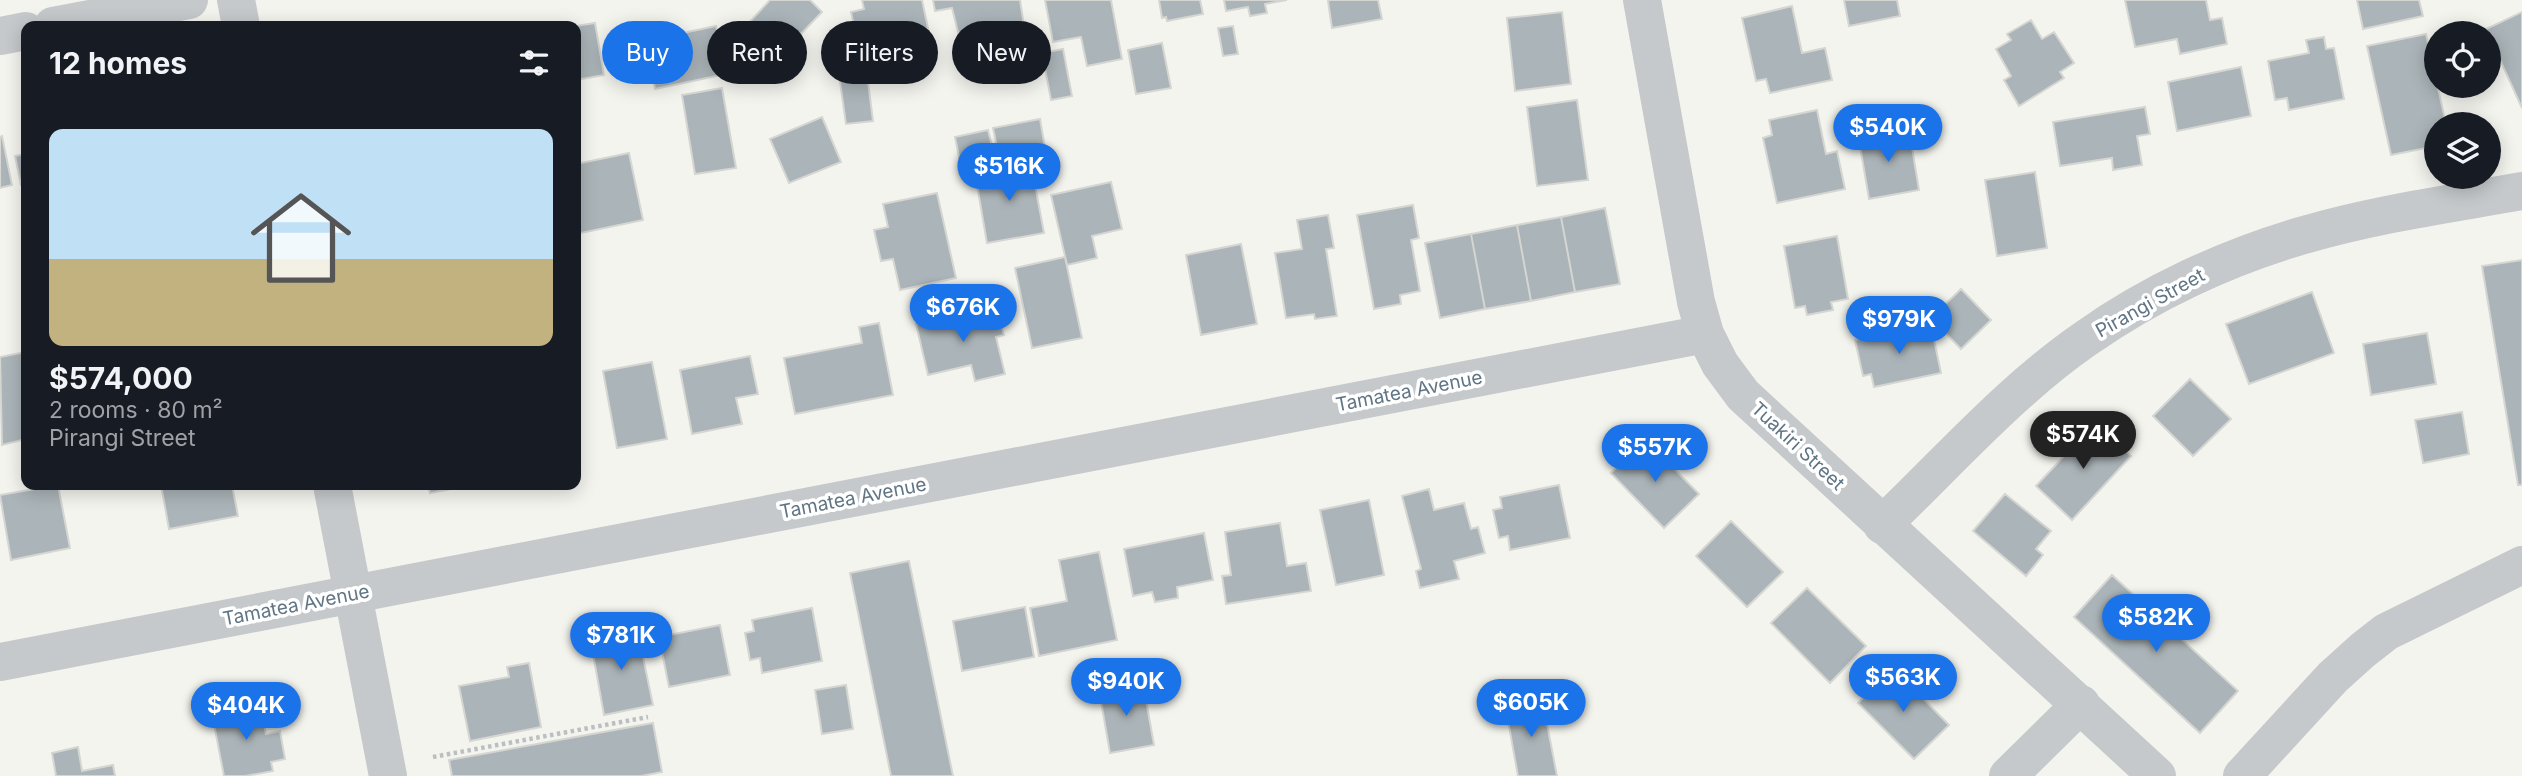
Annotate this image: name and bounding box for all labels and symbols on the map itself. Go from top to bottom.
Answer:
pin: $540K [1839,104,1937,164]
pin: $516K [960,144,1058,203]
street label: Pirangi Street [2092,264,2208,342]
pin: $676K [914,284,1012,344]
pin: $979K [1850,296,1948,356]
street label: Tamatea Avenue [1334,366,1484,416]
street label: Tuakiri Street [1747,397,1849,495]
pin: $574K [2034,412,2132,471]
pin: $557K [1606,424,1704,484]
street label: Tamatea Avenue [778,473,928,523]
street label: Tamatea Avenue [221,580,371,630]
pin: $582K [2107,594,2205,654]
pin: $781K [572,612,670,672]
pin: $563K [1854,654,1952,714]
pin: $940K [1077,658,1175,718]
pin: $605K [1482,680,1580,739]
pin: $404K [197,682,295,742]

